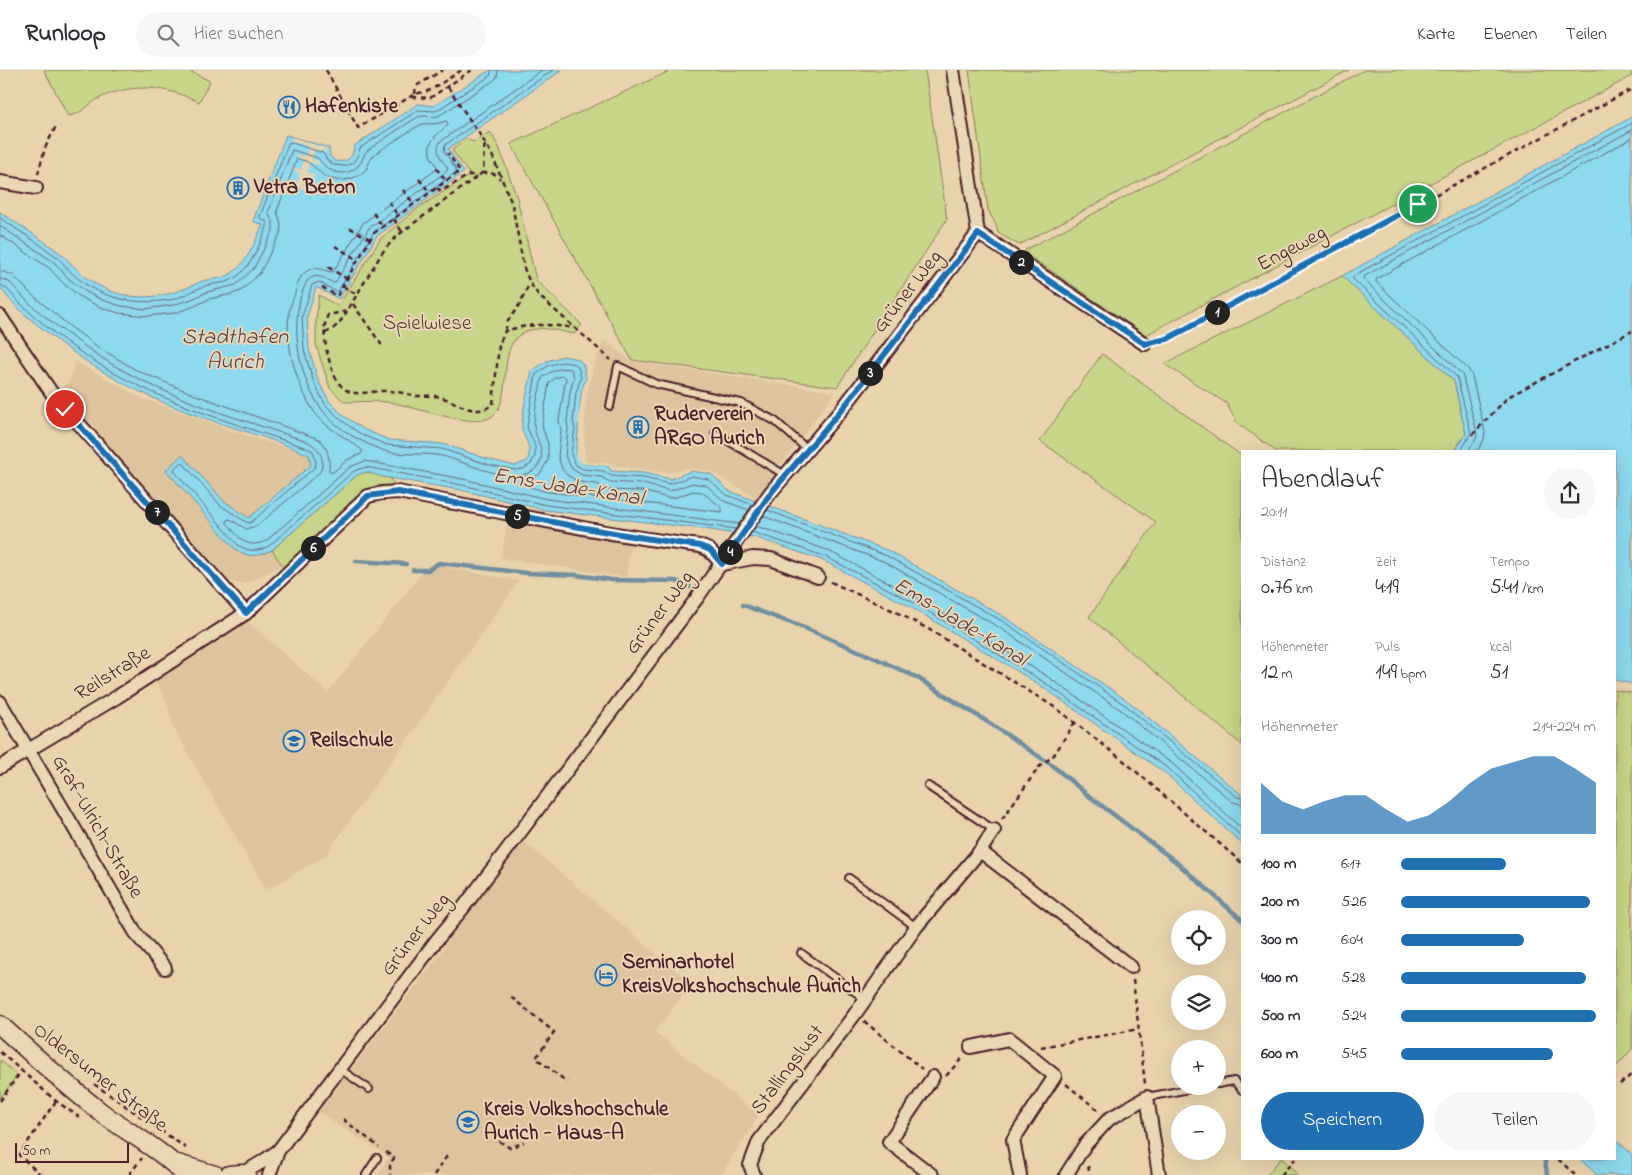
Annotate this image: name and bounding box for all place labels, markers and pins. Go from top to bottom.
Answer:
place label: Hafenkiste [305,92,399,122]
restaurant icon: Hafenkiste [277,95,301,119]
place label: Vetra Beton [253,173,355,203]
building icon: Vetra Beton [226,176,250,200]
pin [1397,183,1439,225]
pin: 2 [1008,250,1034,274]
pin: 1 [1204,300,1230,324]
pin: 3 [858,360,882,386]
pin [44,388,86,430]
place label: Ruderverein ARGO Aurich [654,400,765,454]
building icon: Ruderverein ARGO Aurich [626,415,650,439]
pin: 7 [144,500,170,524]
pin: 5 [504,504,530,528]
pin: 6 [300,536,326,560]
pin: 4 [718,540,742,564]
place label: Reilschule [310,726,394,756]
school or university icon: Reilschule [282,729,306,753]
place label: Seminarhotel KreisVolkshochschule Aurich [622,948,861,1002]
hotel icon: Seminarhotel KreisVolkshochschule Aurich [594,963,618,987]
place label: Kreis Volkshochschule Aurich - Haus-A [484,1095,669,1149]
school or university icon: Kreis Volkshochschule Aurich - Haus-A [456,1110,480,1134]

